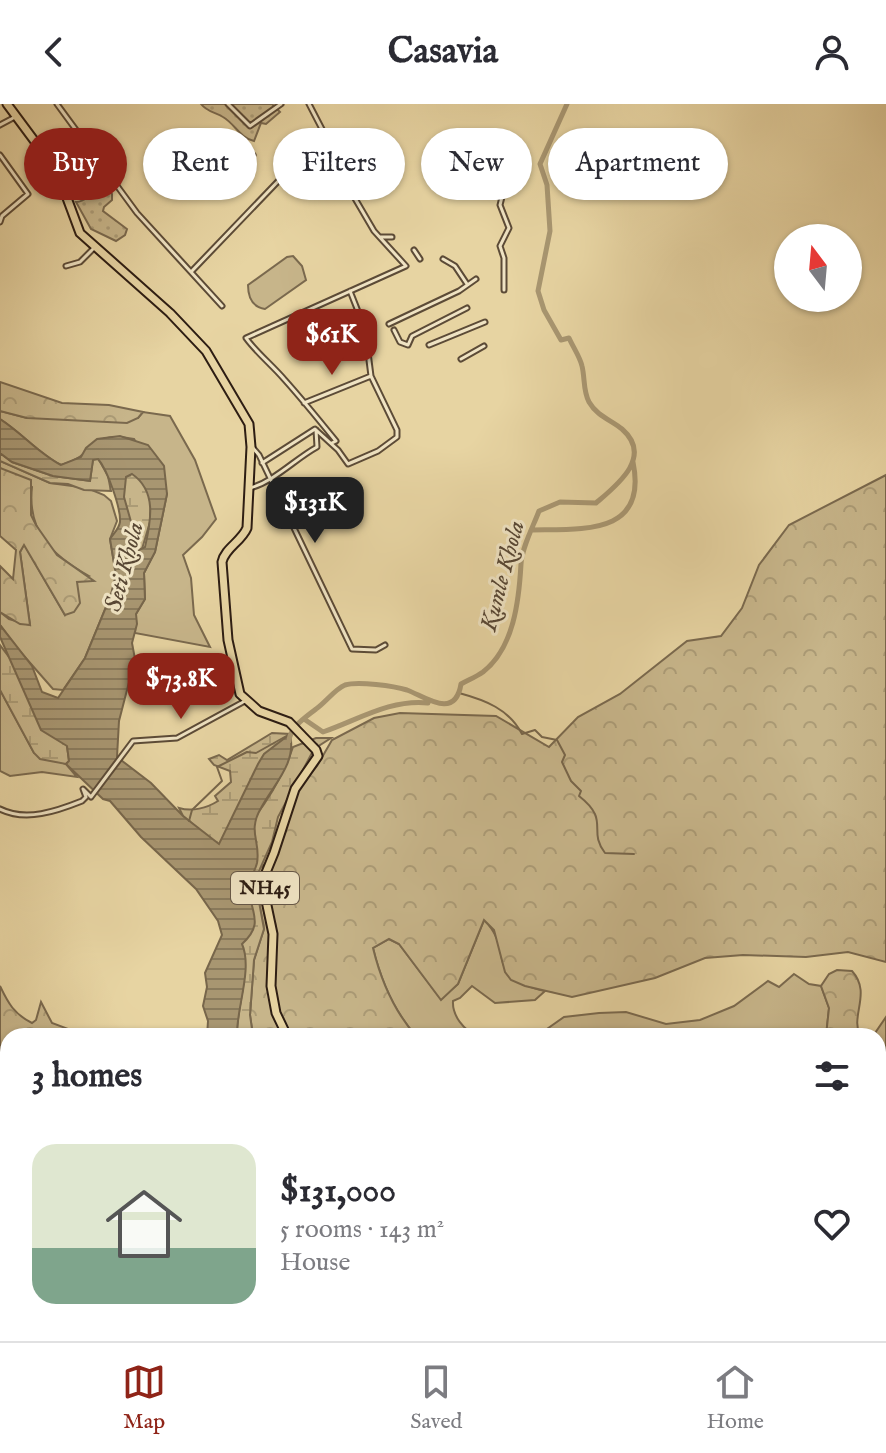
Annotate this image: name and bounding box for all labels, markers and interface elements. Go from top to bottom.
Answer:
text: Casavia [388,29,498,75]
icon: back [32,30,76,74]
icon: person [810,30,854,74]
chip: Buy [24,128,127,200]
chip: Rent [143,128,257,200]
chip: Filters [273,128,405,200]
chip: New [421,128,532,200]
chip: Apartment [548,128,728,200]
north arrow [774,224,862,312]
map controls [774,224,862,312]
pin: $61K [285,309,379,377]
text: $61K [305,318,359,351]
pin: $131K [259,477,371,545]
text: $131K [284,486,346,519]
water label: Kumle Khola [473,517,533,636]
water label: Seti Khola [98,519,152,615]
pin: $73.8K [116,653,246,721]
text: $73.8K [146,662,216,695]
road number: NH45 [231,872,299,904]
icon: filters [810,1054,854,1098]
text: 3 homes [32,1055,142,1098]
text: $131,000 [280,1170,396,1213]
icon: home [96,1176,192,1272]
icon: heart [810,1202,854,1246]
text: 5 rooms · 143 m² [280,1213,444,1246]
text: House [280,1246,350,1279]
tab: Map [122,1360,166,1436]
tab: Saved [410,1360,462,1436]
tab: Home [706,1360,764,1436]

